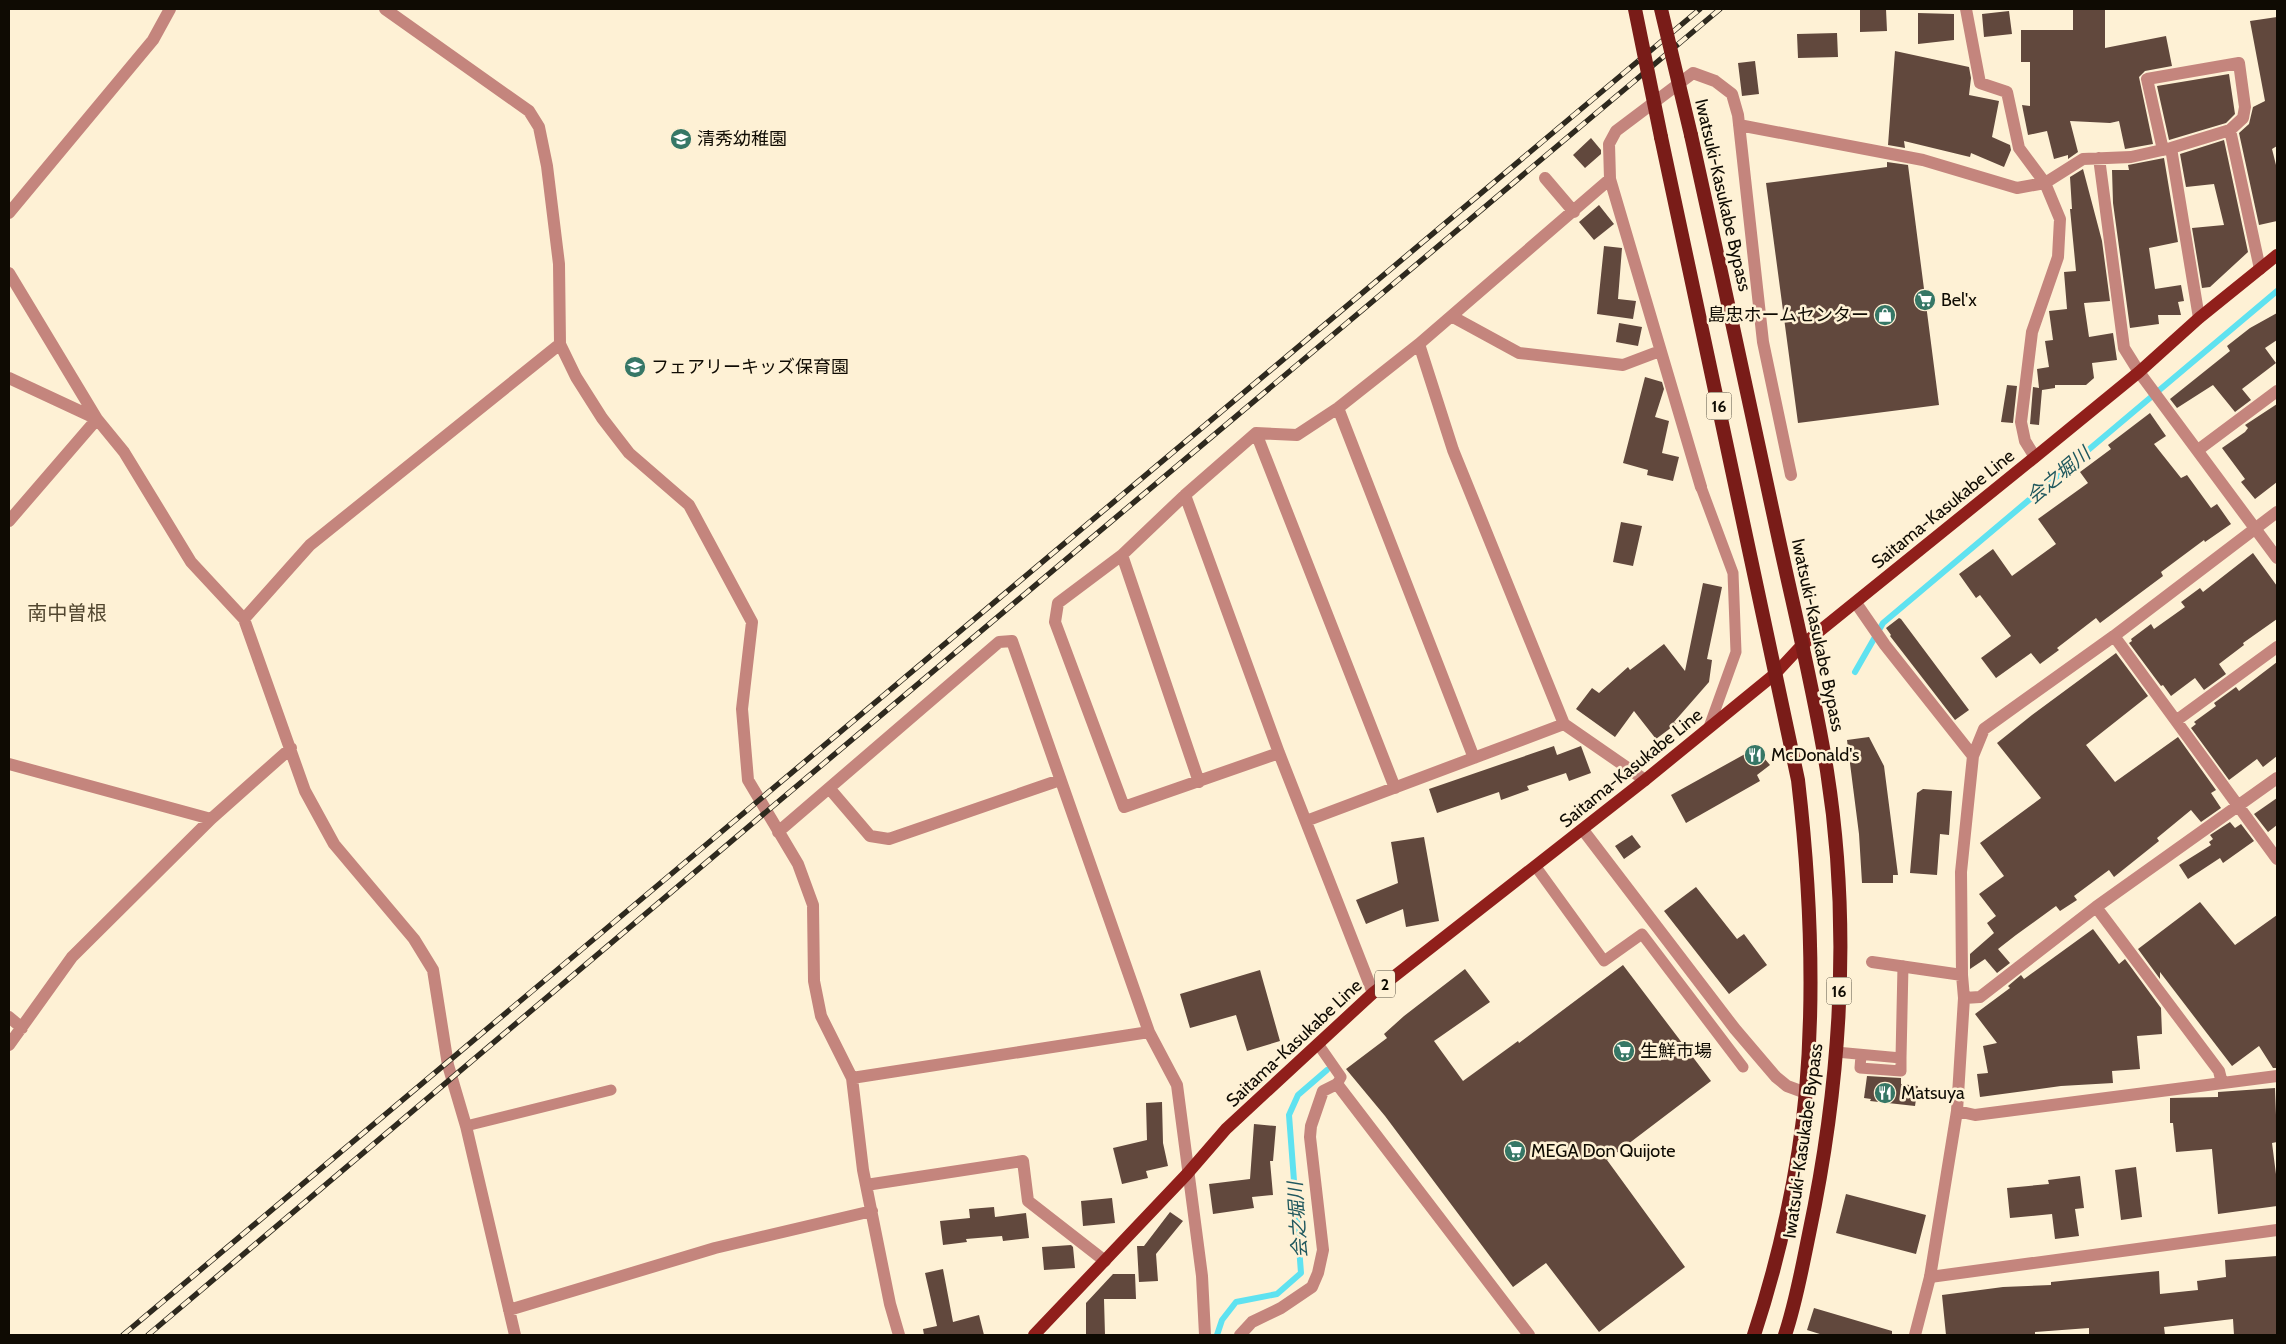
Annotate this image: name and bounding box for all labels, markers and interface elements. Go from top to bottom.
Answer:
street label: Iwatsuki-Kasukabe Bypass [1690,97,1756,293]
school or university icon: 清秀幼稚園 [669,127,693,151]
place label: 清秀幼稚園 [697,128,787,150]
supermarket icon: Bel'x [1913,288,1937,312]
place label: Bel'x [1941,289,1977,311]
shop icon: 島忠ホームセンター [1873,303,1897,327]
place label: 島忠ホームセンター [1708,304,1869,326]
school or university icon: フェアリーキッズ保育園 [623,355,647,379]
place label: フェアリーキッズ保育園 [651,356,849,378]
road number: 16 [1706,392,1732,420]
water label: 会之堀川 [2022,441,2096,509]
street label: Saitama-Kasukabe Line [1867,445,2019,573]
street label: Iwatsuki-Kasukabe Bypass [1787,536,1849,734]
district label: 南中曽根 [27,601,107,625]
street label: Saitama-Kasukabe Line [1555,704,1707,832]
restaurant icon: McDonald's [1743,743,1767,767]
place label: McDonald's [1771,744,1859,766]
road number: 2 [1375,971,1395,998]
street label: Saitama-Kasukabe Line [1222,974,1366,1112]
road number: 16 [1826,978,1852,1004]
supermarket icon: 生鮮市場 [1612,1039,1636,1063]
place label: 生鮮市場 [1640,1040,1712,1062]
street label: Iwatsuki-Kasukabe Bypass [1778,1042,1828,1240]
restaurant icon: Matsuya [1873,1081,1897,1105]
place label: Matsuya [1901,1082,1965,1104]
supermarket icon: MEGA Don Quijote [1503,1139,1527,1163]
place label: MEGA Don Quijote [1531,1140,1675,1162]
water label: 会之堀川 [1283,1179,1312,1259]

